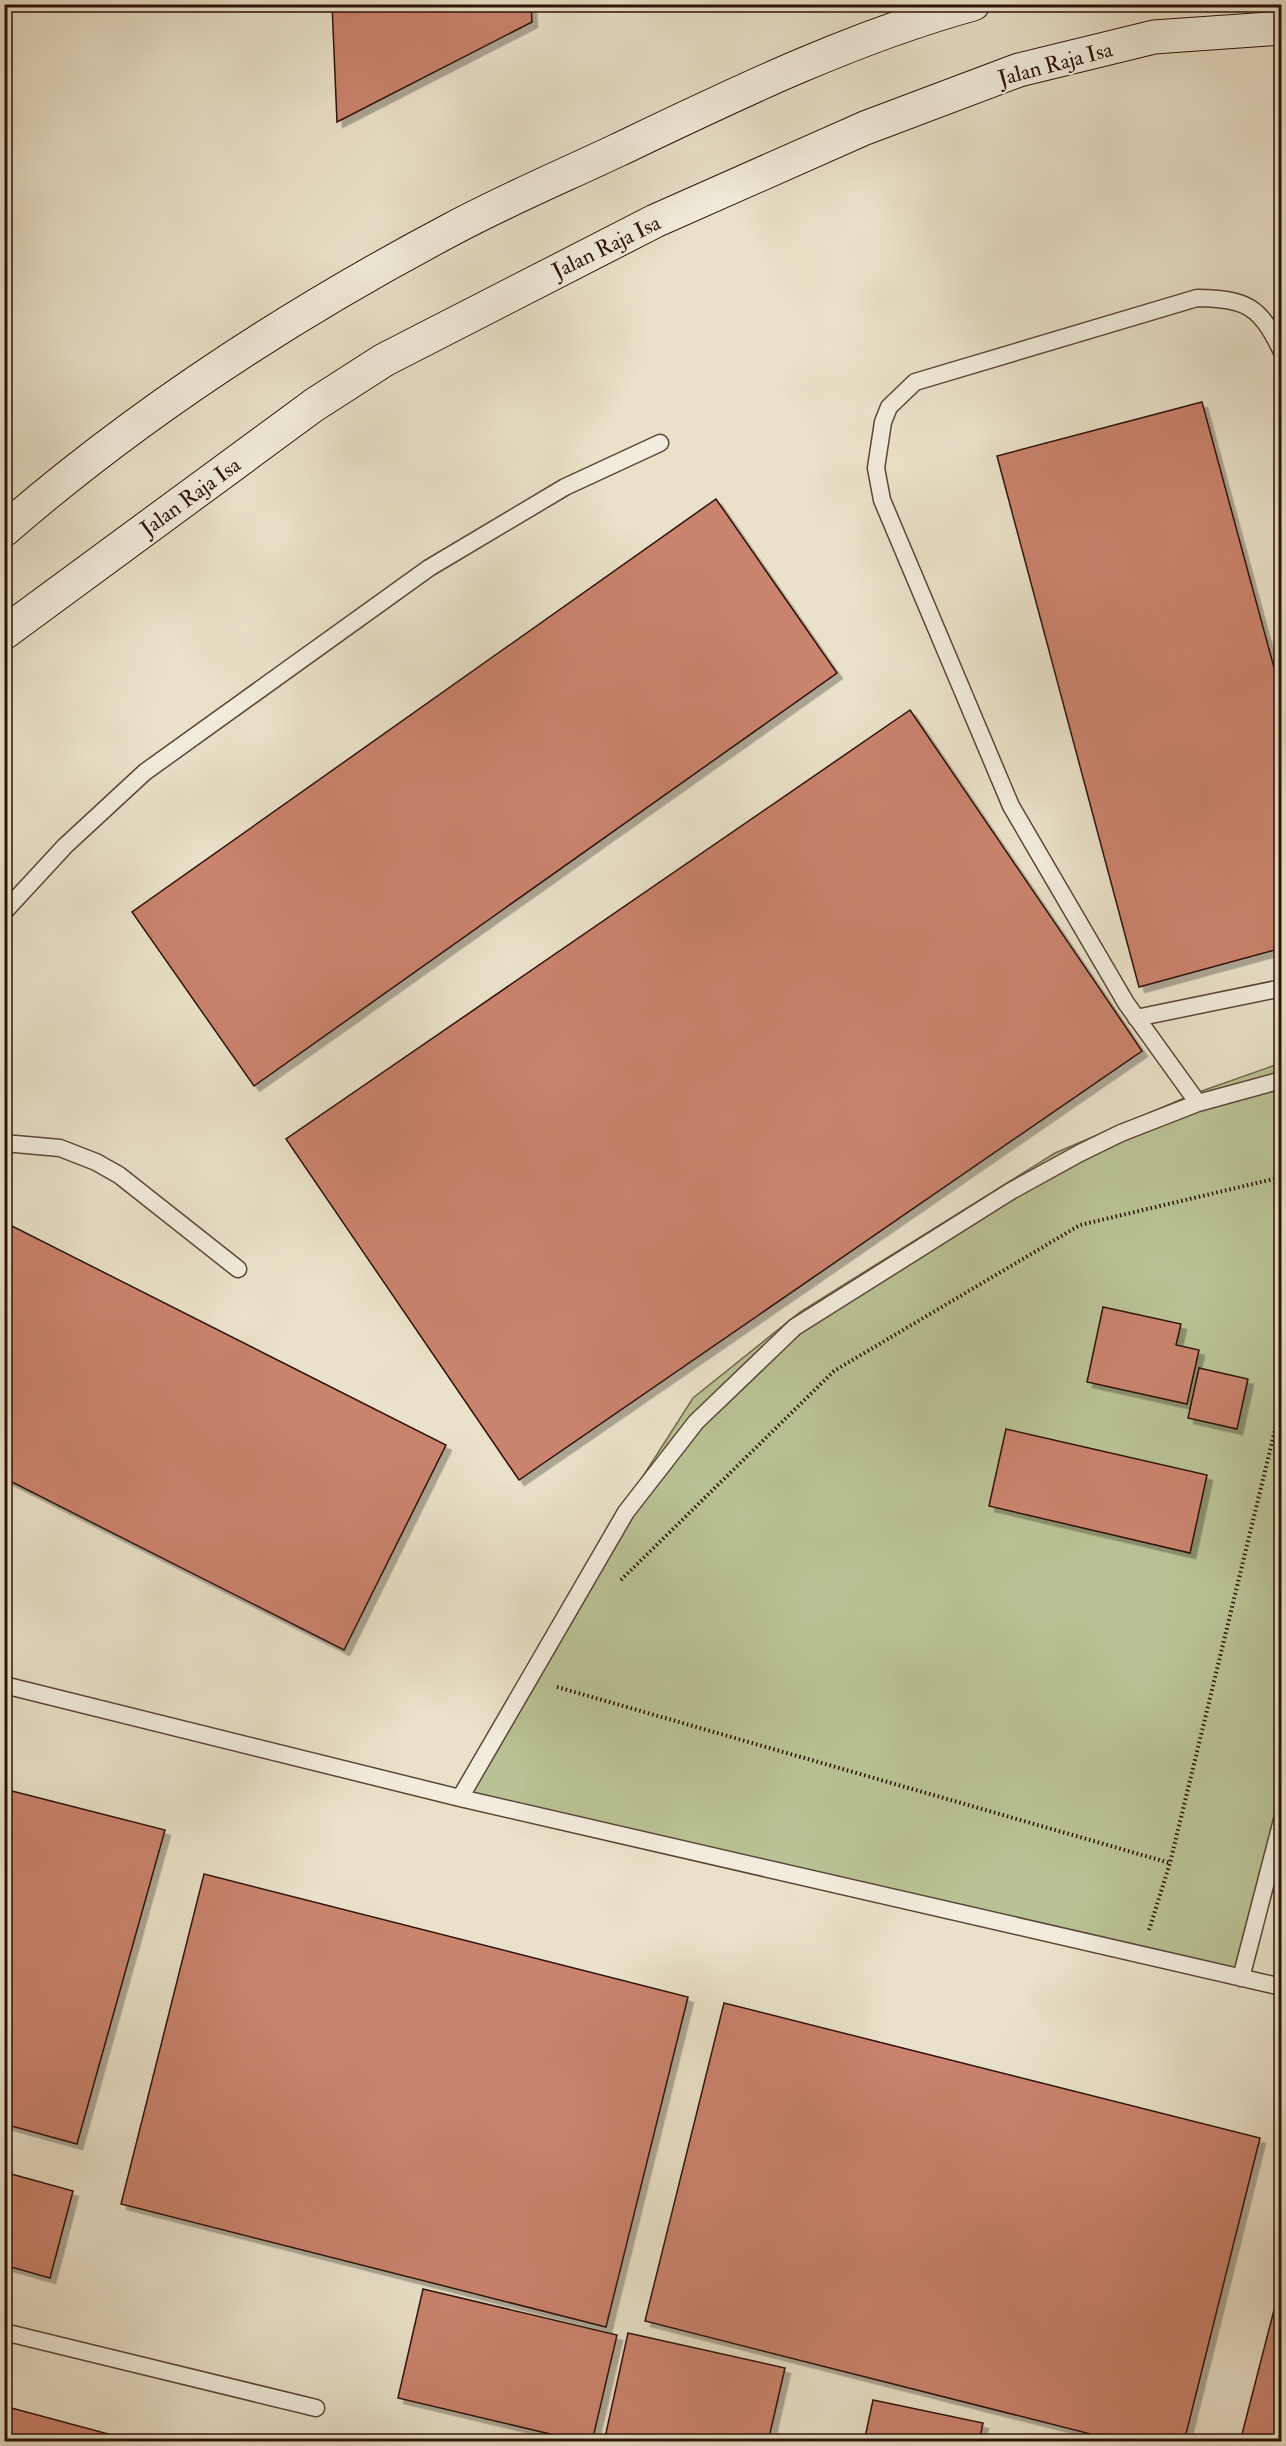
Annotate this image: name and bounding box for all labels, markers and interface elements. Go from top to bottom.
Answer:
street label: Jalan Raja Isa [994,35,1116,93]
street label: Jalan Raja Isa [547,208,666,286]
street label: Jalan Raja Isa [134,450,247,543]

